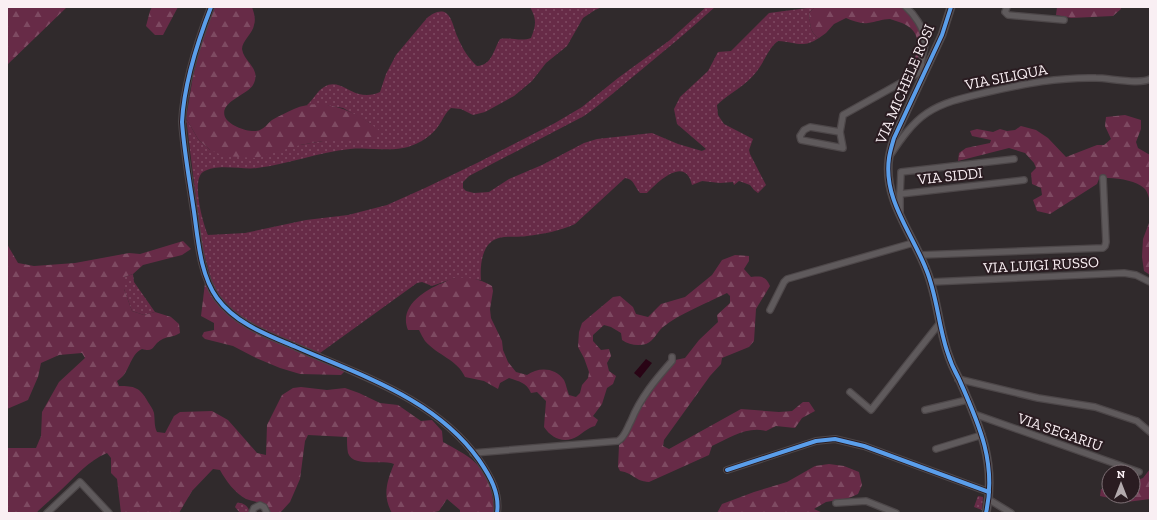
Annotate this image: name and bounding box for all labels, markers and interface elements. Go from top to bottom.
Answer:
street label: VIA MICHELE ROSI [871,21,938,147]
street label: VIA SILIQUA [962,60,1049,94]
street label: VIA SIDDI [915,164,984,188]
street label: VIA LUIGI RUSSO [982,253,1099,277]
street label: VIA SEGARIU [1014,409,1105,455]
north arrow [1101,464,1141,504]
text: N [1117,468,1126,481]

